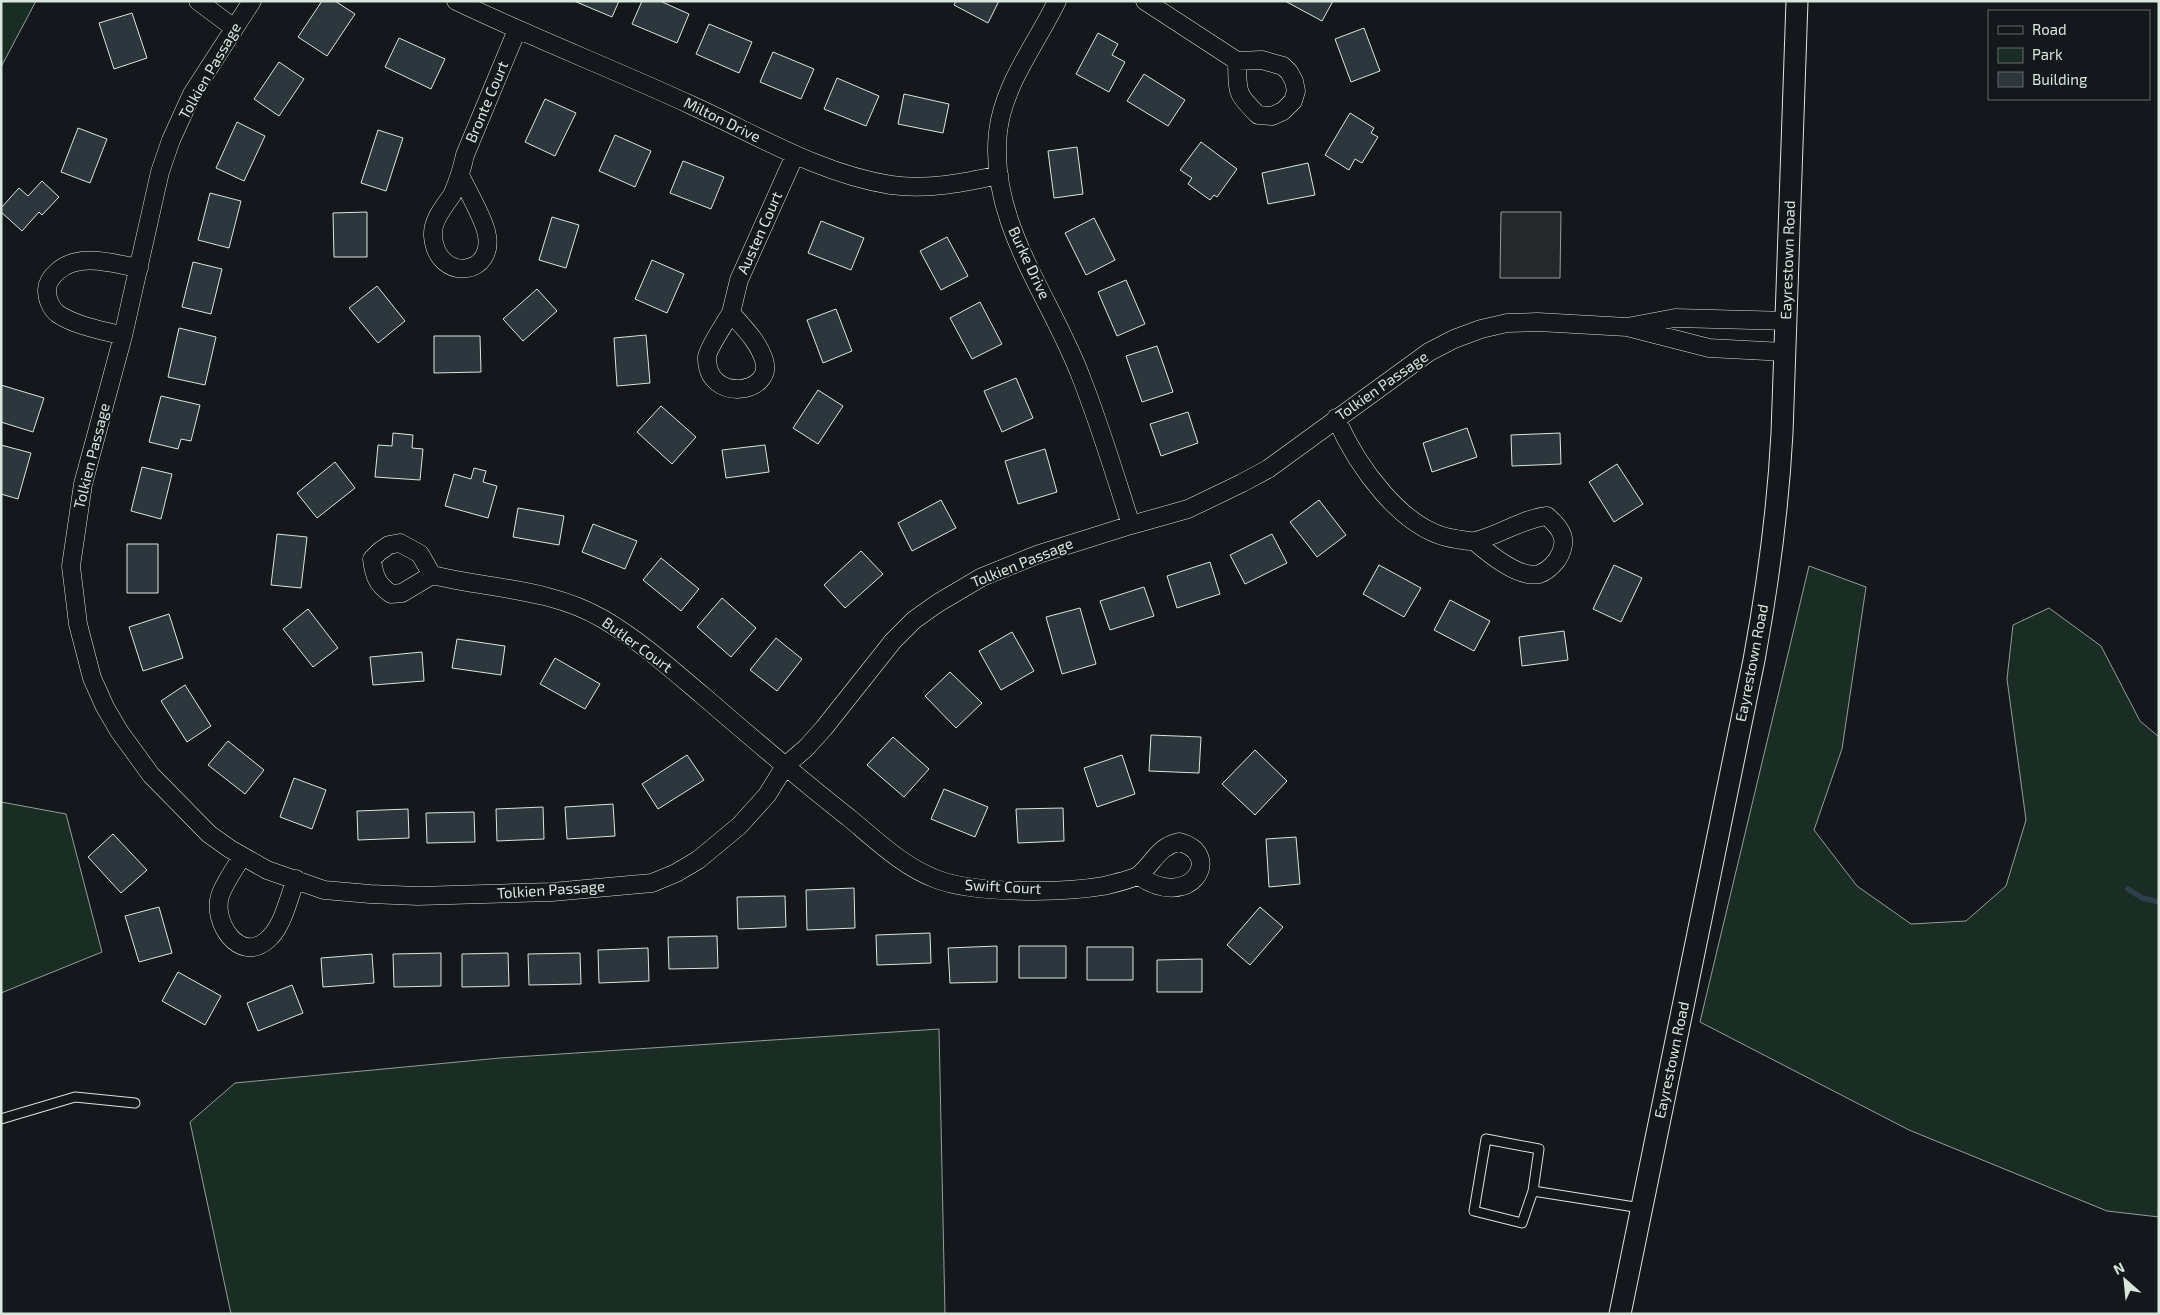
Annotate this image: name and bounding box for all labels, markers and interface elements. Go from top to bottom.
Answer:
legend [1988,10,2150,100]
street label: Tolkien Passage [174,19,244,122]
text: Road [2032,20,2067,38]
text: Park [2032,45,2063,63]
street label: Bronte Court [461,58,511,145]
text: Building [2032,70,2088,88]
street label: Milton Drive [681,93,764,145]
street label: Austen Court [733,188,785,277]
street label: Eayrestown Road [1776,200,1798,320]
street label: Burke Drive [1005,223,1055,302]
street label: Tolkien Passage [1332,347,1431,424]
street label: Tolkien Passage [69,401,113,511]
street label: Tolkien Passage [968,533,1075,591]
street label: Eayrestown Road [1731,603,1771,723]
street label: Butler Court [599,613,676,676]
street label: Swift Court [964,875,1042,897]
street label: Tolkien Passage [496,876,606,902]
street label: Eayrestown Road [1650,1000,1692,1120]
north arrow [2100,1255,2150,1305]
text: N [2111,1258,2127,1278]

